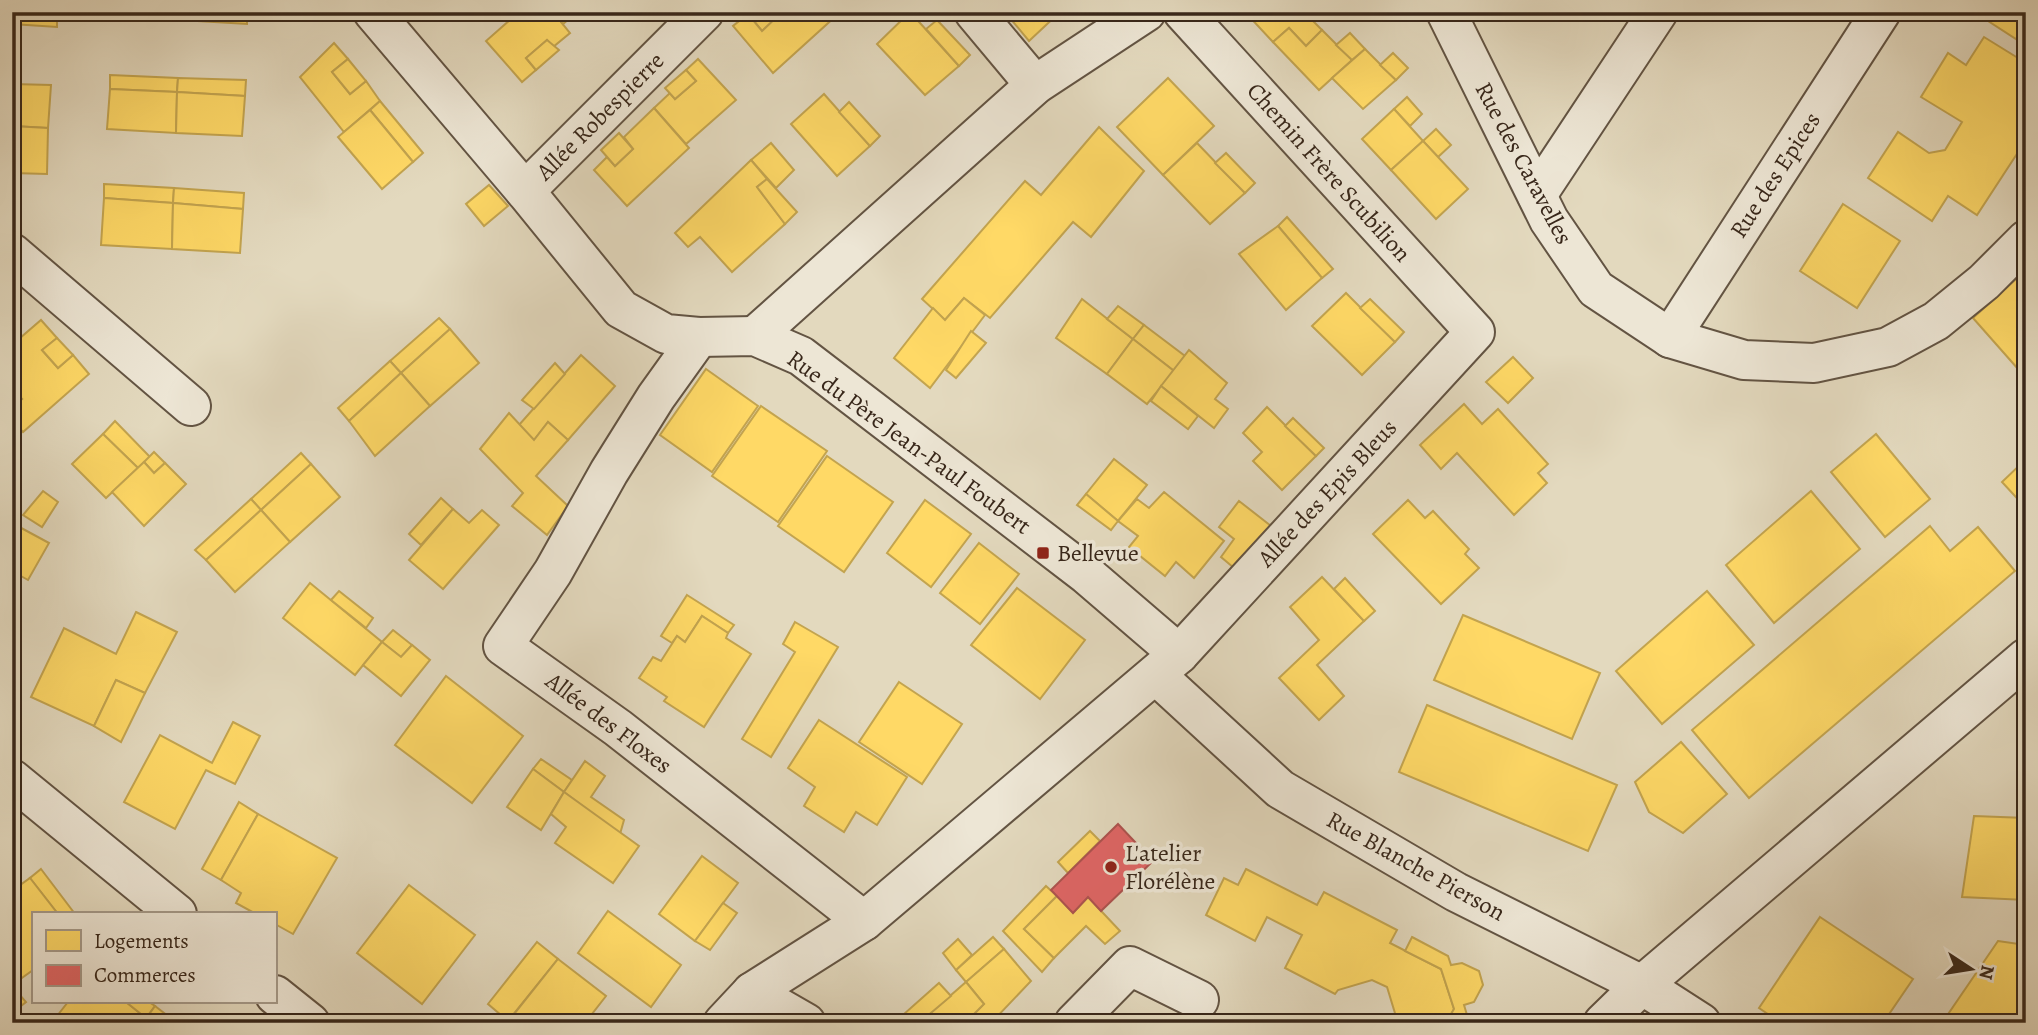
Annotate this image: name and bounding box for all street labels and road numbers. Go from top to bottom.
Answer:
street label: Allée Robespierre [528,45,671,188]
street label: Chemin Frère Scubilion [1240,75,1418,269]
street label: Rue des Caravelles [1468,76,1580,250]
street label: Rue des Epices [1722,106,1828,244]
street label: Rue du Père Jean-Paul Foubert [780,342,1038,542]
street label: Allée des Epis Bleus [1249,412,1404,575]
street label: Allée des Floxes [538,664,679,781]
street label: Rue Blanche Pierson [1321,804,1511,928]

